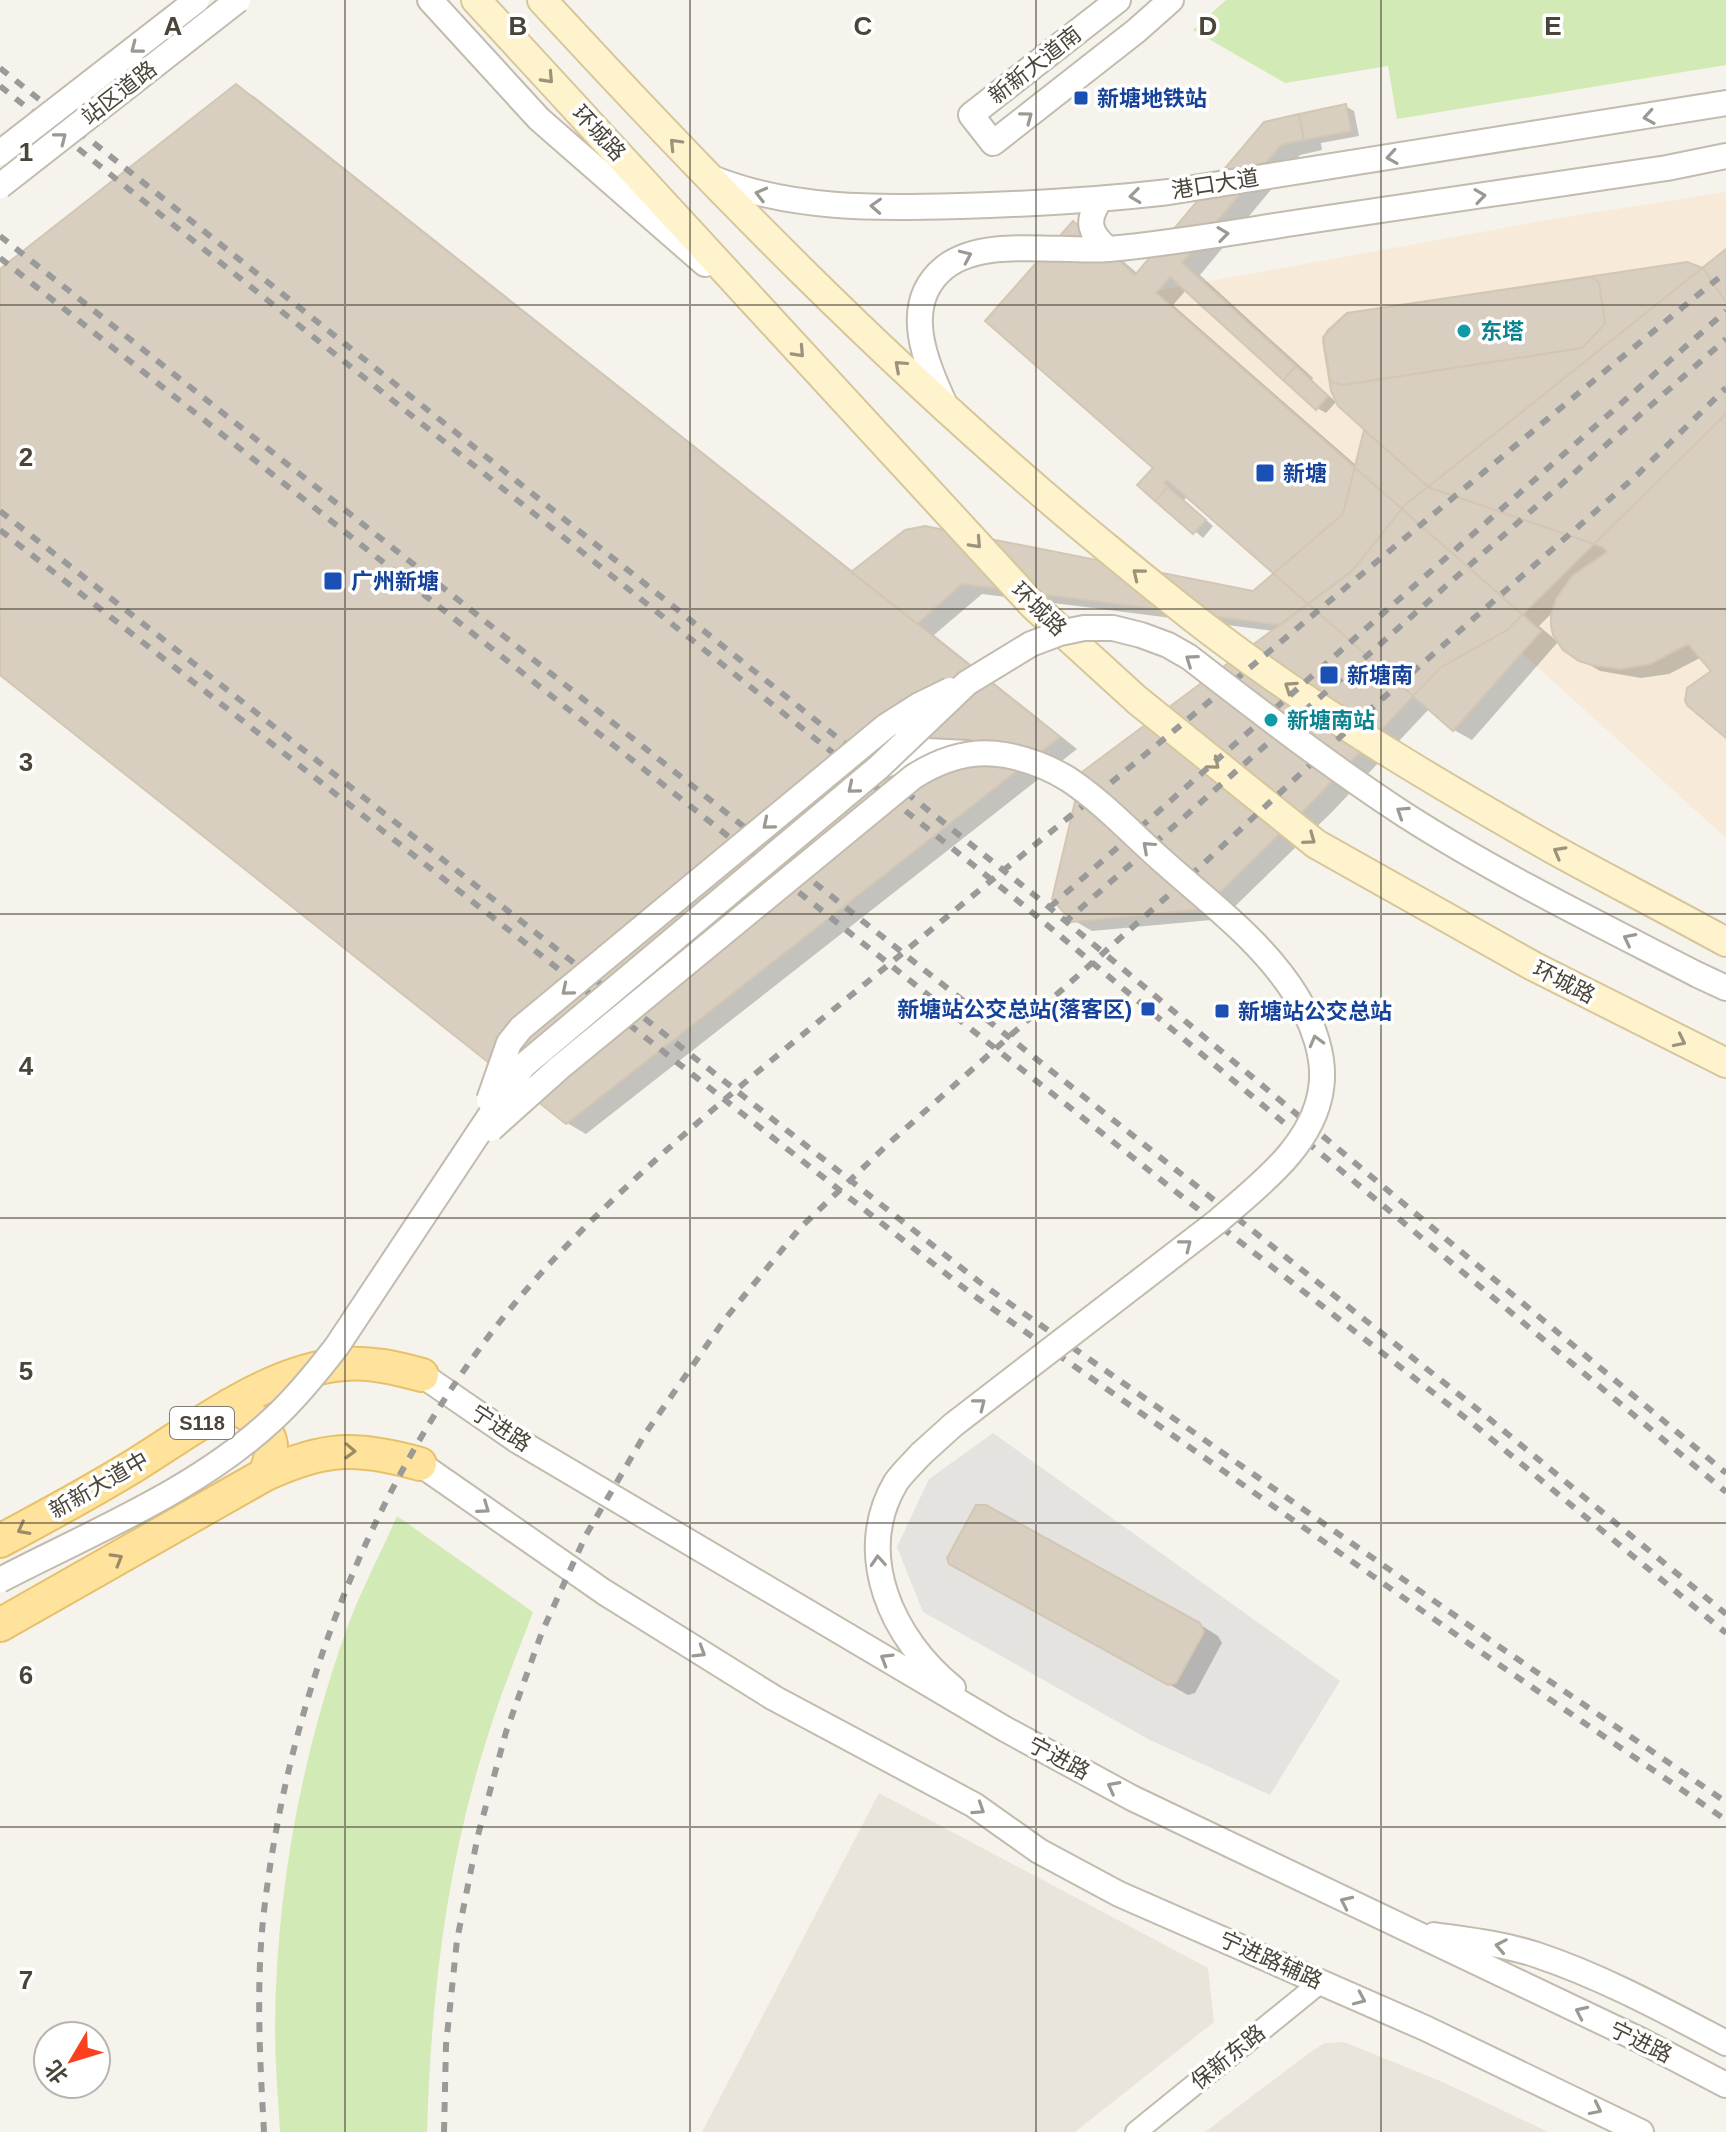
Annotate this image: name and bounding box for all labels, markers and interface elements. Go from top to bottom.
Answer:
text: A [164,11,183,41]
text: B [509,11,527,41]
text: C [854,11,873,41]
text: D [1199,11,1217,41]
text: E [1544,11,1562,41]
street label: 新新大道南 [984,21,1086,109]
one-way arrow [130,38,145,52]
street label: 站区道路 [77,56,161,130]
one-way arrow [539,68,553,83]
place label: 新塘地铁站 [1097,86,1207,111]
marker: 新塘地铁站 [1072,89,1090,107]
street label: 环城路 [567,100,631,166]
one-way arrow [1642,107,1656,124]
one-way arrow [1018,113,1033,127]
one-way arrow [52,134,67,148]
text: 1 [19,137,33,167]
one-way arrow [670,139,684,154]
one-way arrow [1386,148,1399,165]
street label: 港口大道 [1170,165,1260,203]
one-way arrow [754,187,768,204]
one-way arrow [1128,187,1142,204]
one-way arrow [1474,188,1487,205]
one-way arrow [869,198,882,215]
one-way arrow [1216,226,1230,243]
one-way arrow [957,250,972,266]
place label: 东塔 [1480,319,1524,344]
marker: 东塔 [1455,322,1473,340]
one-way arrow [790,343,805,357]
one-way arrow [895,361,909,376]
text: 2 [19,442,33,472]
place label: 新塘 [1283,461,1327,486]
marker: 新塘 [1254,462,1276,484]
one-way arrow [966,534,981,548]
place label: 广州新塘 [351,569,439,594]
one-way arrow [1132,569,1147,583]
marker: 广州新塘 [322,570,344,592]
street label: 环城路 [1007,577,1071,641]
one-way arrow [1186,655,1200,670]
place label: 新塘南 [1347,663,1413,688]
marker: 新塘南 [1318,664,1340,686]
one-way arrow [1284,682,1298,697]
place label: 新塘南站 [1287,708,1375,733]
marker: 新塘南站 [1262,711,1280,729]
text: 3 [19,747,33,777]
one-way arrow [1205,754,1219,769]
one-way arrow [848,778,862,793]
one-way arrow [1396,807,1411,822]
one-way arrow [762,814,777,829]
one-way arrow [1301,829,1315,844]
one-way arrow [1142,843,1157,857]
one-way arrow [1553,846,1568,862]
one-way arrow [1622,933,1637,949]
street label: 环城路 [1529,956,1599,1008]
one-way arrow [562,980,576,995]
place label: 新塘站公交总站(落客区) [897,997,1132,1022]
place label: 新塘站公交总站 [1238,999,1392,1024]
marker: 新塘站公交总站(落客区) [1139,1000,1157,1018]
marker: 新塘站公交总站 [1213,1002,1231,1020]
one-way arrow [1672,1031,1686,1047]
one-way arrow [1308,1034,1325,1048]
text: 4 [19,1051,34,1081]
one-way arrow [1177,1240,1191,1255]
text: 5 [19,1356,33,1386]
one-way arrow [971,1399,986,1413]
street label: 宁进路 [467,1400,535,1456]
road number: S118 [170,1407,234,1439]
one-way arrow [344,1443,357,1460]
street label: 新新大道中 [45,1447,153,1523]
one-way arrow [476,1498,490,1513]
one-way arrow [17,1519,32,1534]
one-way arrow [108,1553,122,1569]
one-way arrow [870,1554,887,1567]
one-way arrow [692,1643,706,1658]
one-way arrow [880,1653,895,1669]
text: 6 [19,1660,33,1690]
street label: 宁进路 [1024,1731,1094,1785]
one-way arrow [1106,1782,1121,1797]
one-way arrow [970,1799,984,1814]
one-way arrow [1340,1896,1354,1912]
street label: 宁进路辅路 [1216,1926,1326,1994]
one-way arrow [1495,1938,1508,1955]
text: 7 [19,1965,33,1995]
one-way arrow [1352,1990,1367,2006]
one-way arrow [1575,2006,1590,2022]
street label: 宁进路 [1606,2016,1676,2068]
north arrow [32,2020,112,2100]
street label: 保新东路 [1186,2020,1270,2094]
text: 北 [40,2056,73,2088]
one-way arrow [1588,2099,1602,2115]

